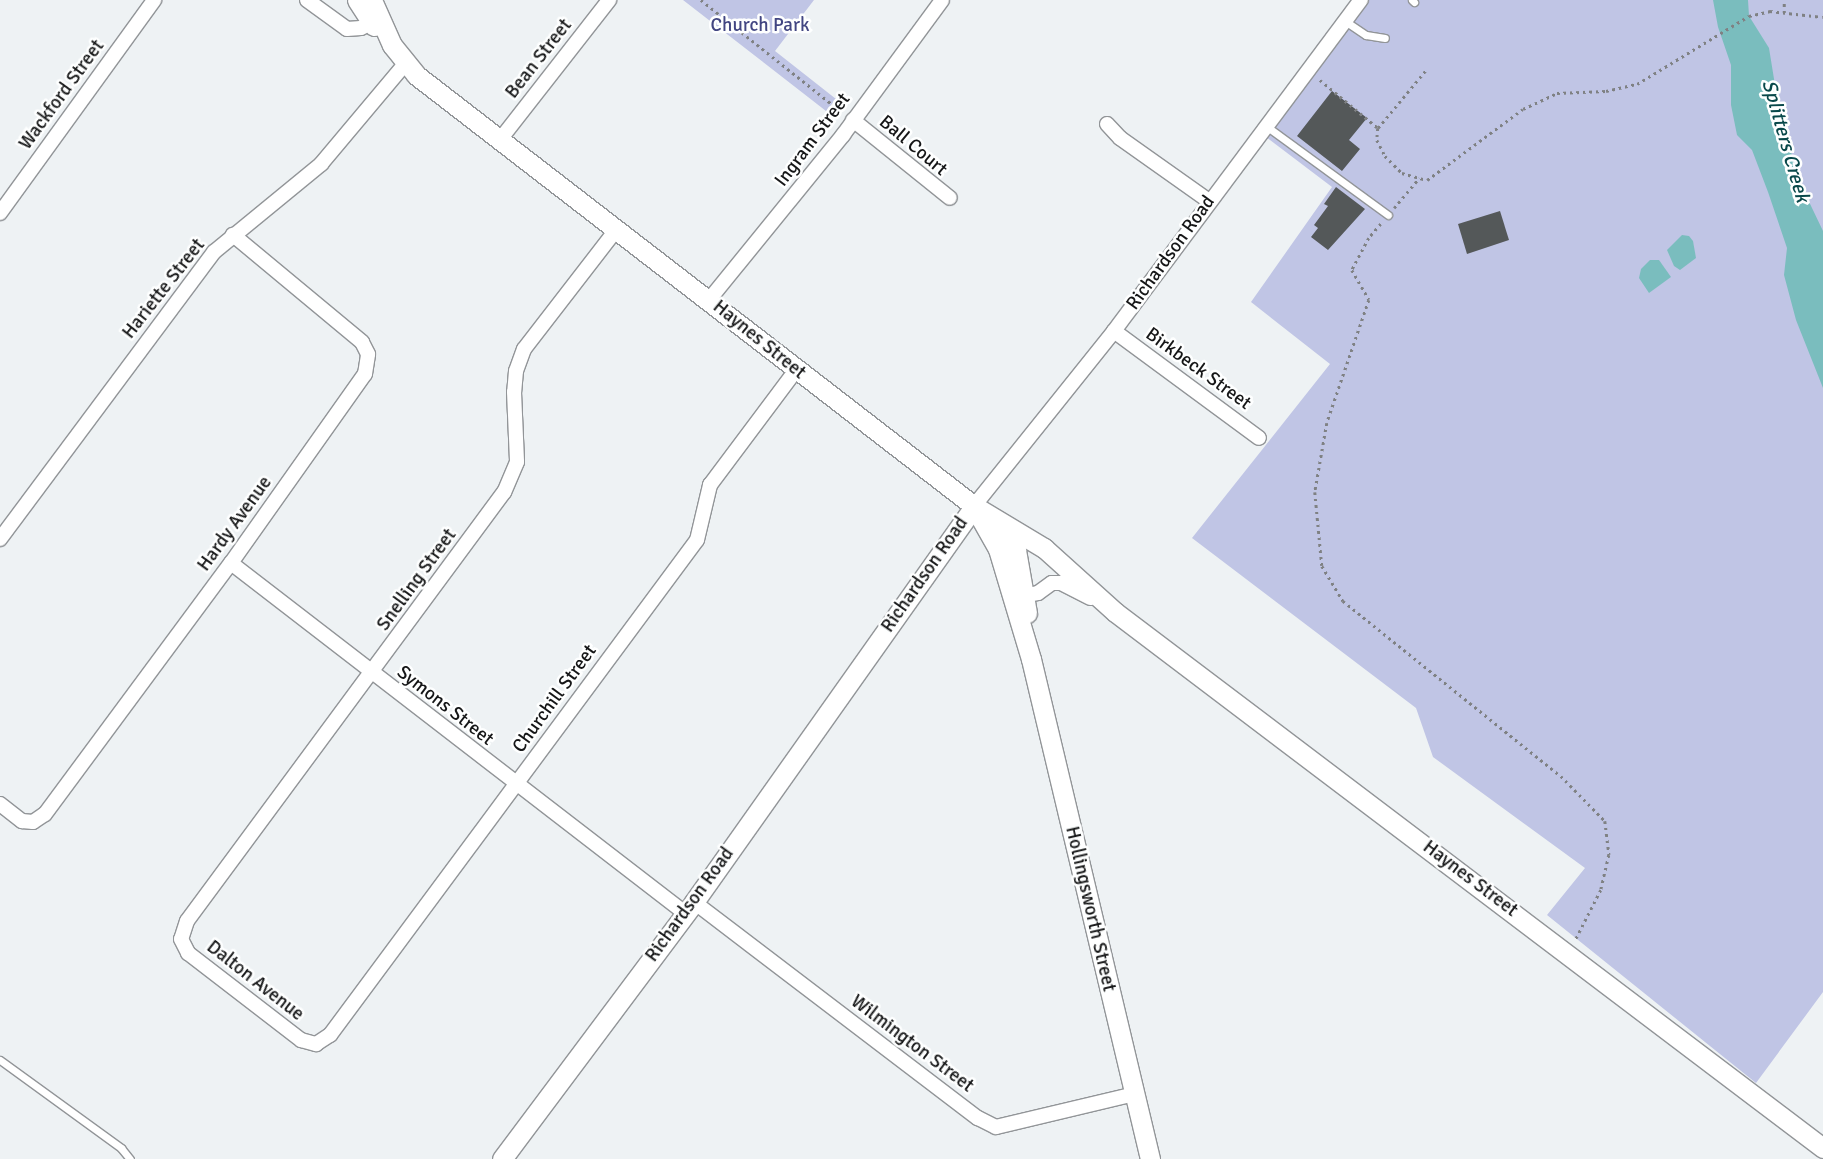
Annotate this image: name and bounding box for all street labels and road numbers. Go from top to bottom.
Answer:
street label: Bean Street [501,15,577,103]
street label: Wackford Street [15,36,109,154]
street label: Ingram Street [770,89,856,191]
street label: Ball Court [874,111,952,181]
street label: Richardson Road [1122,191,1220,315]
street label: Hariette Street [118,234,210,344]
street label: Haynes Street [708,296,810,384]
street label: Birkbeck Street [1141,323,1255,415]
street label: Hardy Avenue [193,472,277,576]
street label: Richardson Road [877,513,973,637]
street label: Snelling Street [372,525,462,635]
street label: Churchill Street [508,641,602,757]
street label: Symons Street [392,661,498,751]
street label: Hollingsworth Street [1060,824,1120,994]
street label: Haynes Street [1418,836,1522,922]
street label: Richardson Road [641,843,739,967]
street label: Dalton Avenue [202,936,308,1026]
street label: Wilmington Street [846,990,978,1098]

